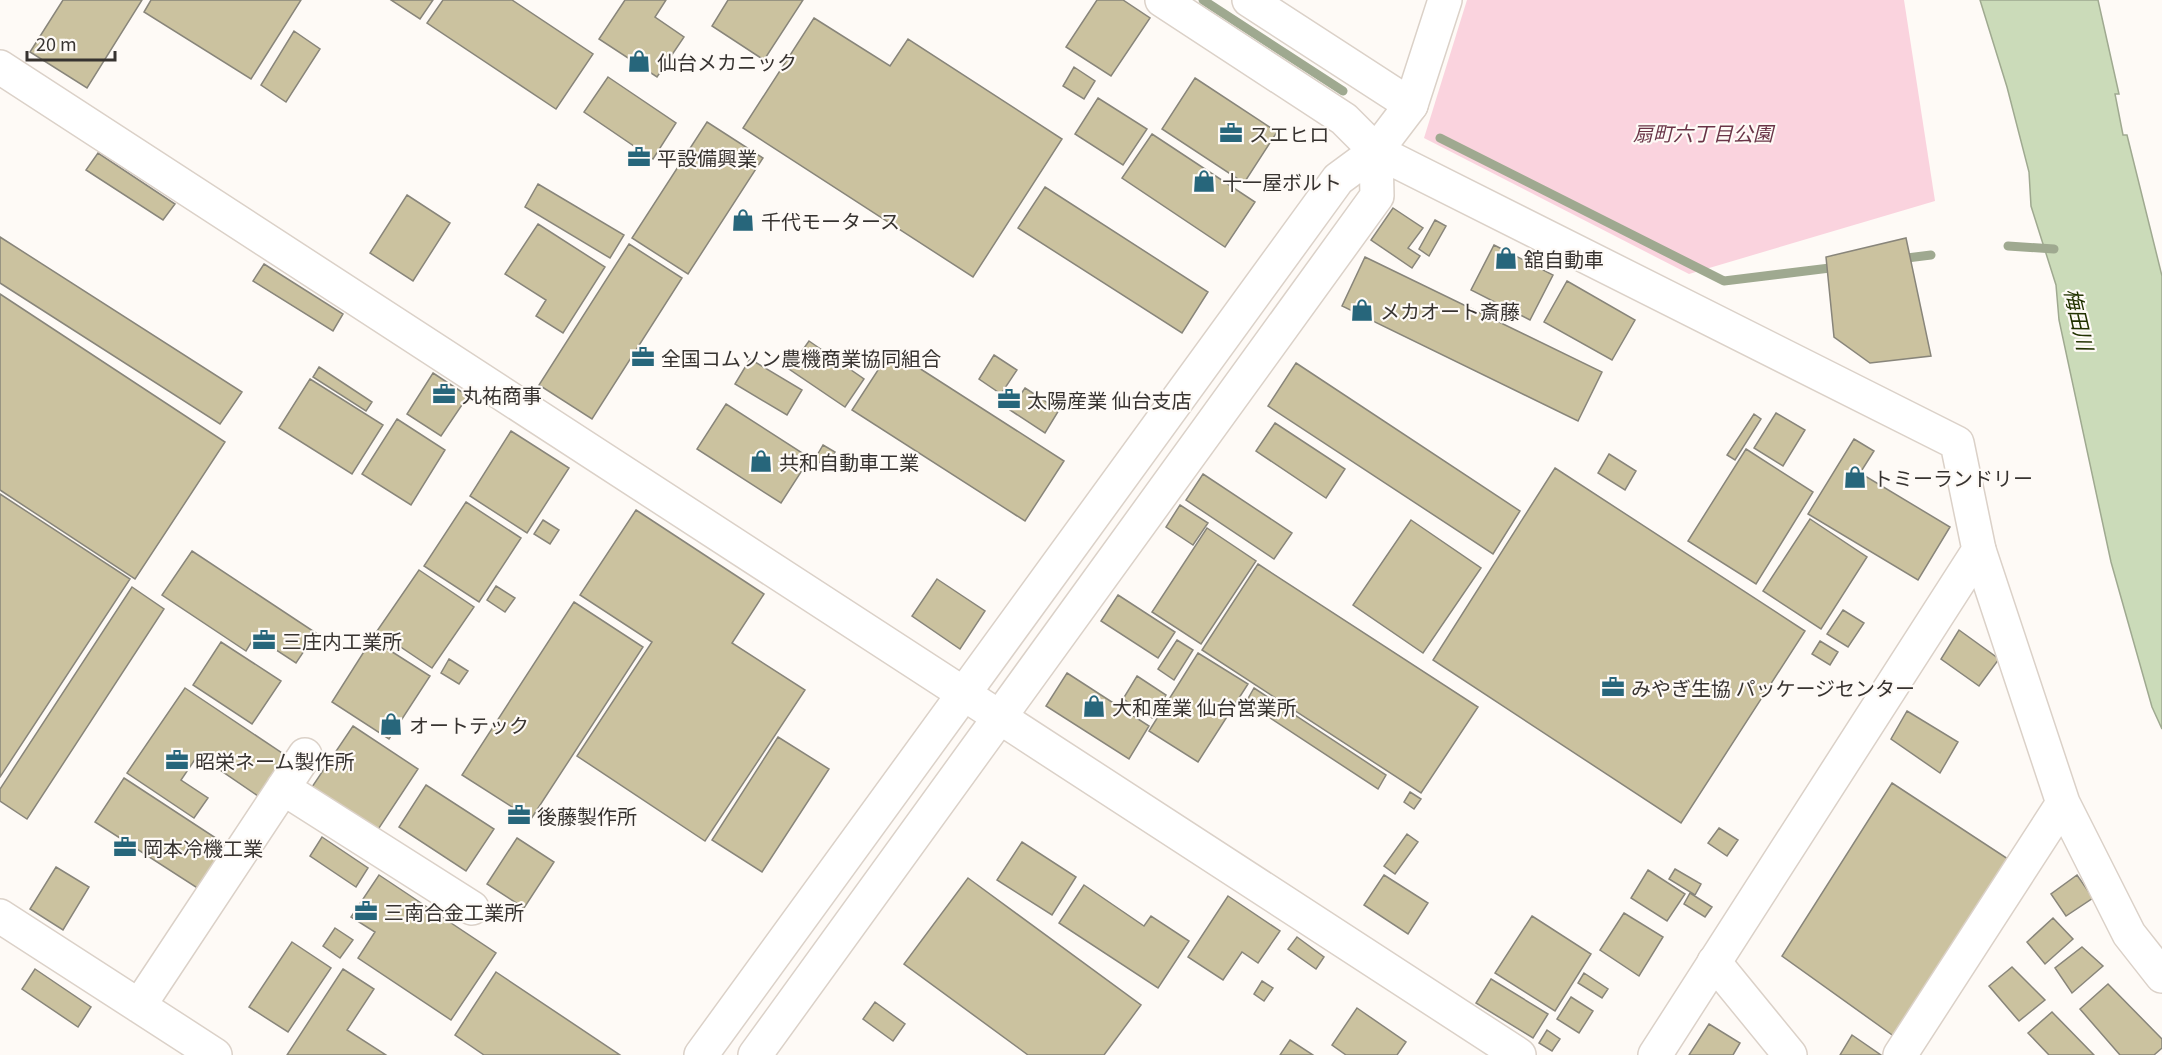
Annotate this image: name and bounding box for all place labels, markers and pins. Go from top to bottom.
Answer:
place label: 仙台メカニック [657,47,797,76]
shop icon: 仙台メカニック [626,48,652,74]
place label: スエヒロ [1249,119,1329,148]
office icon: スエヒロ [1218,120,1244,146]
place label: 平設備興業 [657,143,757,172]
office icon: 平設備興業 [626,144,652,170]
place label: 十一屋ボルト [1222,167,1342,196]
shop icon: 十一屋ボルト [1191,168,1217,194]
place label: 千代モータース [761,206,900,235]
shop icon: 千代モータース [730,207,756,233]
place label: 舘自動車 [1524,244,1604,273]
shop icon: 舘自動車 [1493,245,1519,271]
place label: メカオート斎藤 [1380,296,1520,325]
shop icon: メカオート斎藤 [1349,297,1375,323]
place label: 全国コムソン農機商業協同組合 [661,343,941,372]
office icon: 全国コムソン農機商業協同組合 [630,344,656,370]
place label: 丸祐商事 [462,380,542,409]
office icon: 丸祐商事 [431,381,457,407]
place label: 太陽産業 仙台支店 [1027,385,1191,414]
office icon: 太陽産業 仙台支店 [996,386,1022,412]
place label: 共和自動車工業 [779,447,919,476]
shop icon: 共和自動車工業 [748,448,774,474]
place label: トミーランドリー [1873,463,2033,492]
shop icon: トミーランドリー [1842,464,1868,490]
place label: 三庄内工業所 [282,626,402,655]
office icon: 三庄内工業所 [251,627,277,653]
place label: みやぎ生協 パッケージセンター [1631,673,1915,702]
office icon: みやぎ生協 パッケージセンター [1600,674,1626,700]
place label: 大和産業 仙台営業所 [1112,692,1296,721]
shop icon: 大和産業 仙台営業所 [1081,693,1107,719]
place label: オートテック [409,710,529,739]
shop icon: オートテック [378,711,404,737]
place label: 昭栄ネーム製作所 [195,746,354,775]
office icon: 昭栄ネーム製作所 [164,747,190,773]
place label: 後藤製作所 [537,801,637,830]
office icon: 後藤製作所 [506,802,532,828]
place label: 岡本冷機工業 [143,833,263,862]
office icon: 岡本冷機工業 [112,834,138,860]
place label: 三南合金工業所 [384,897,524,926]
office icon: 三南合金工業所 [353,898,379,924]

